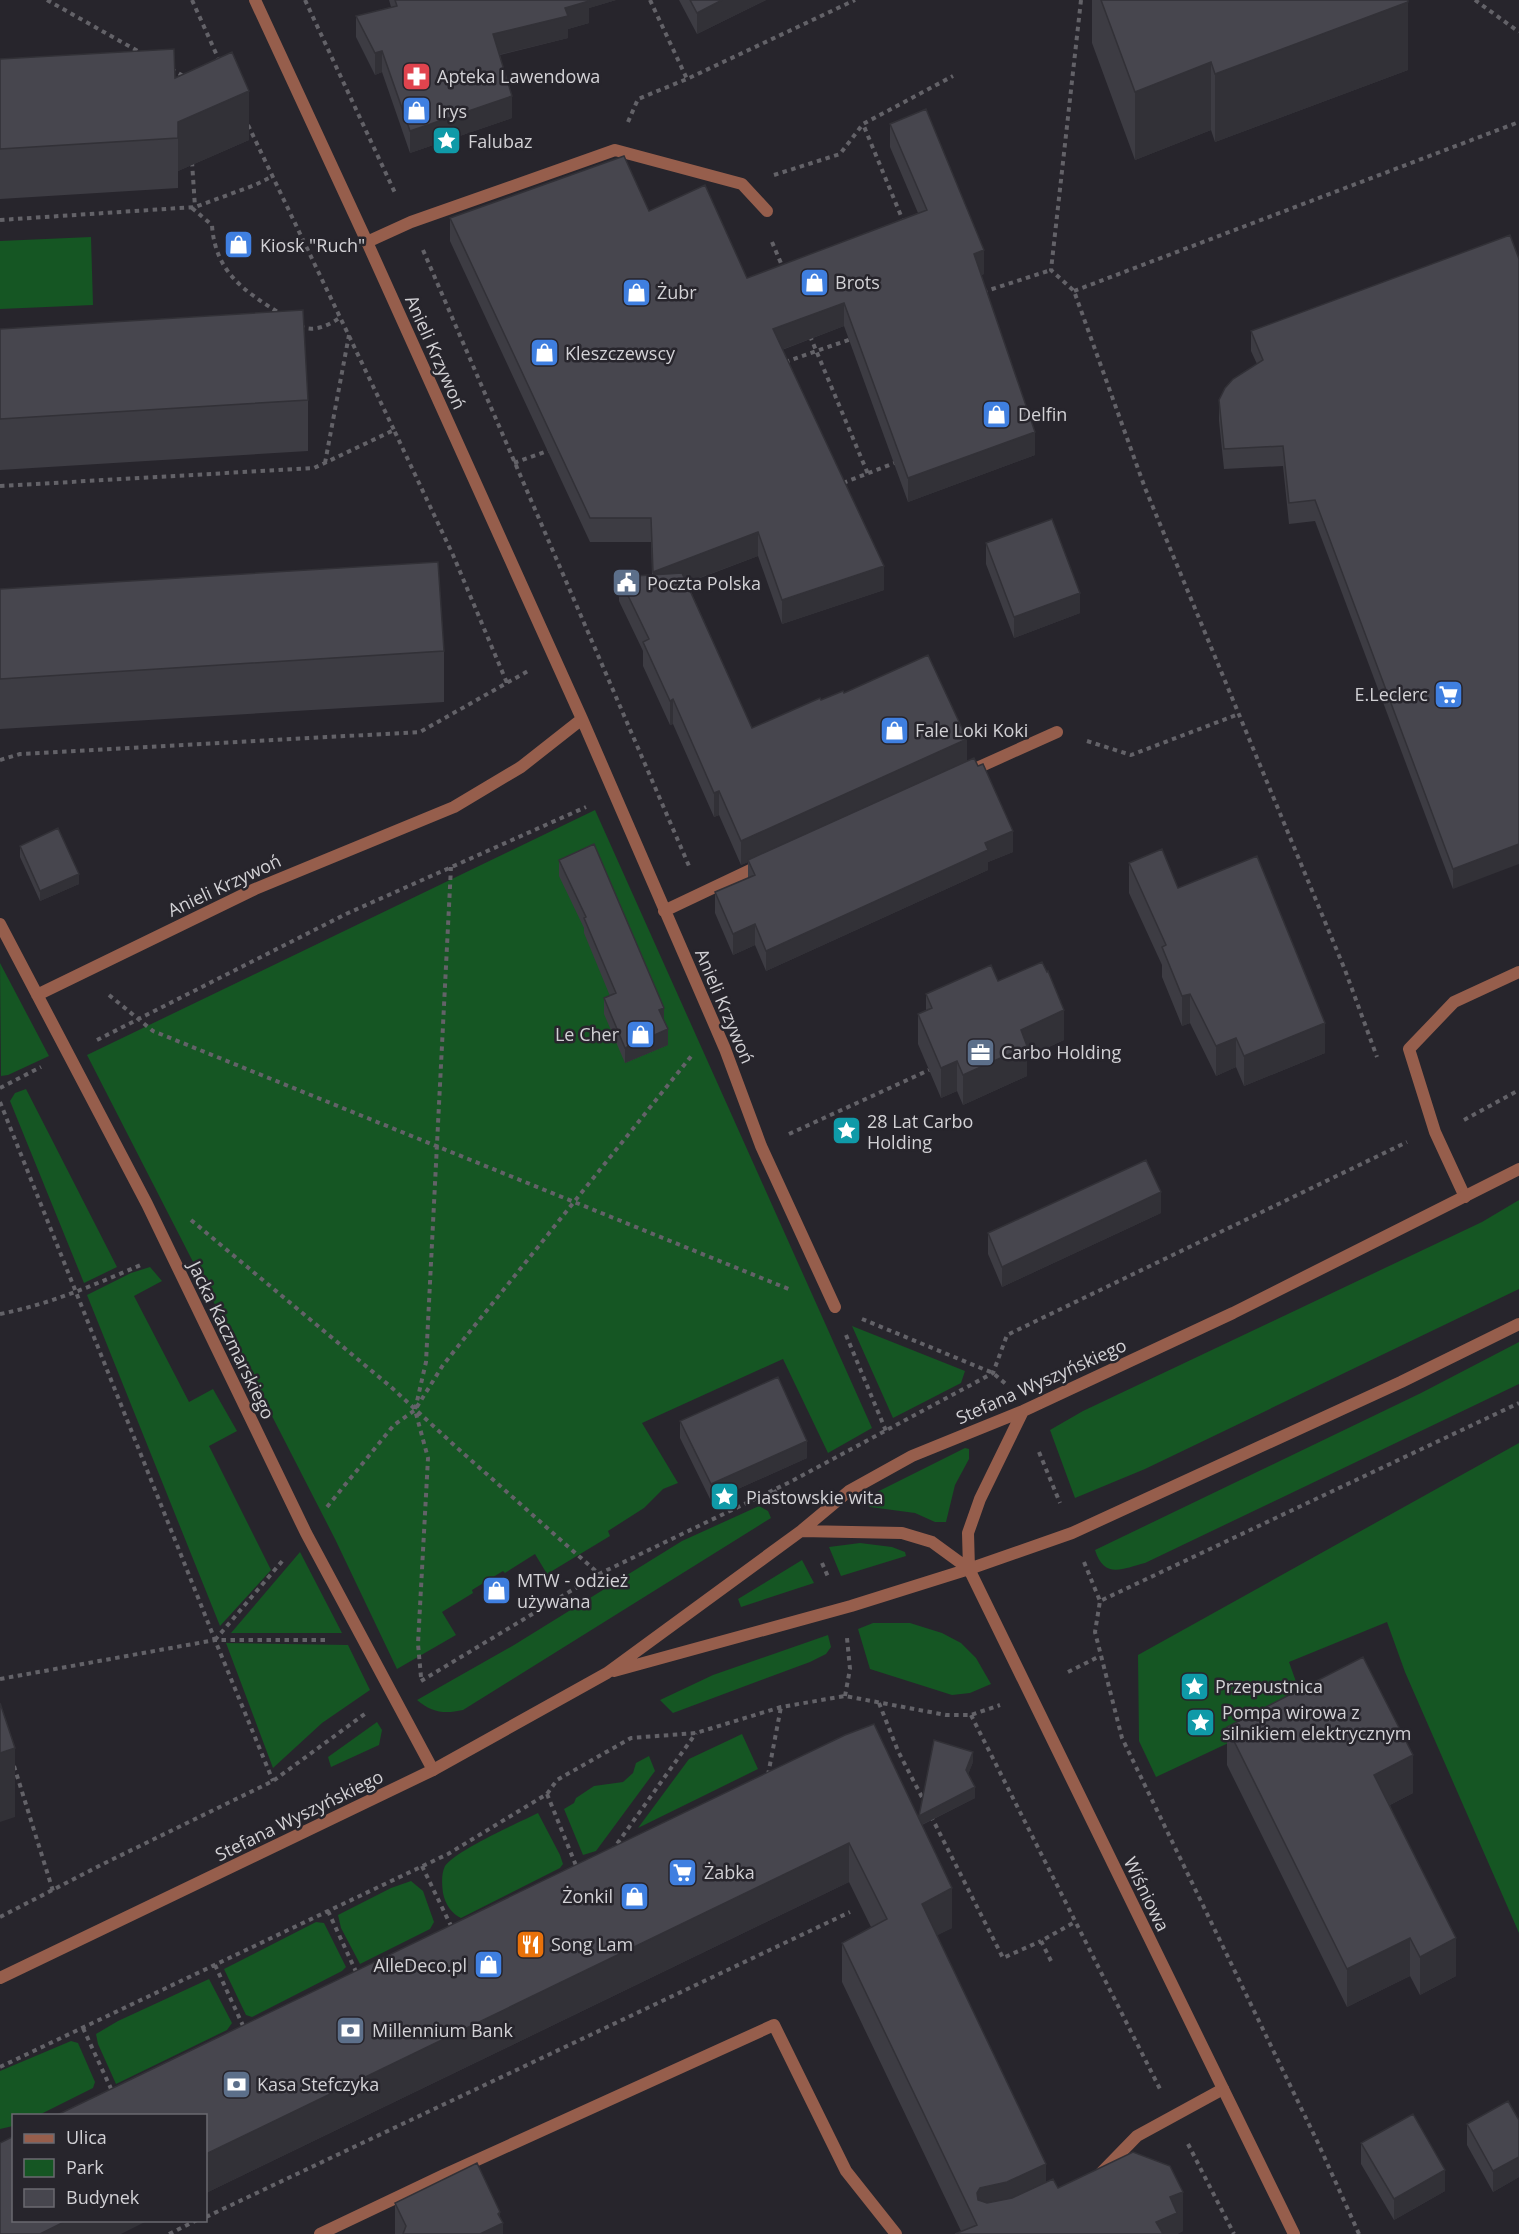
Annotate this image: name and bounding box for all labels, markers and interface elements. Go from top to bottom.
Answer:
pharmacy icon: Apteka Lawendowa [400,60,432,92]
place label: Apteka Lawendowa [437,64,600,88]
shop icon: Irys [400,95,432,127]
place label: Irys [437,99,467,123]
place icon: Falubaz [431,125,463,157]
place label: Falubaz [468,129,532,153]
shop icon: Kiosk "Ruch" [223,229,255,261]
place label: Kiosk "Ruch" [260,233,365,257]
shop icon: Brots [798,266,830,298]
place label: Brots [835,270,880,294]
shop icon: Żubr [620,276,652,308]
place label: Żubr [657,280,697,304]
street label: Anieli Krzywoń [400,291,472,413]
shop icon: Kleszczewscy [528,337,560,369]
place label: Kleszczewscy [565,341,676,365]
shop icon: Delfin [981,398,1013,430]
place label: Delfin [1018,402,1067,426]
public building icon: Poczta Polska [610,567,642,599]
place label: Poczta Polska [647,571,761,595]
supermarket icon: E.Leclerc [1433,678,1465,710]
place label: E.Leclerc [1355,682,1428,706]
shop icon: Fale Loki Koki [878,714,910,746]
place label: Fale Loki Koki [915,718,1028,742]
street label: Anieli Krzywoń [163,848,285,922]
street label: Anieli Krzywoń [690,945,760,1067]
shop icon: Le Cher [624,1018,656,1050]
place label: Le Cher [555,1022,620,1046]
office icon: Carbo Holding [964,1036,996,1068]
place label: Carbo Holding [1001,1040,1121,1064]
place label: 28 Lat Carbo Holding [867,1109,973,1154]
place icon: 28 Lat Carbo Holding [830,1115,862,1147]
street label: Jacka Kaczmarskiego [182,1255,281,1423]
street label: Stefana Wyszyńskiego [952,1333,1130,1429]
place icon: Piastowskie wita [709,1481,741,1513]
place label: Piastowskie wita [746,1485,883,1509]
place label: MTW - odzież używana [517,1568,628,1613]
shop icon: MTW - odzież używana [480,1574,512,1606]
place icon: Przepustnica [1178,1670,1210,1702]
place label: Przepustnica [1215,1674,1323,1698]
place label: Pompa wirowa z silnikiem elektrycznym [1222,1700,1411,1745]
place icon: Pompa wirowa z silnikiem elektrycznym [1185,1706,1217,1738]
street label: Stefana Wyszyńskiego [211,1764,387,1866]
street label: Wiśniowa [1119,1853,1175,1935]
supermarket icon: Żabka [667,1856,699,1888]
place label: Żabka [704,1860,755,1884]
shop icon: Żonkil [618,1880,650,1912]
place label: Żonkil [562,1884,613,1908]
restaurant icon: Song Lam [514,1928,546,1960]
place label: Song Lam [551,1932,633,1956]
shop icon: AlleDeco.pl [472,1949,504,1981]
place label: AlleDeco.pl [374,1953,467,1977]
bank icon: Millennium Bank [335,2014,367,2046]
place label: Millennium Bank [372,2018,514,2042]
bank icon: Kasa Stefczyka [220,2068,252,2100]
place label: Kasa Stefczyka [257,2072,379,2096]
legend [12,2114,207,2222]
text: Ulica [66,2125,107,2149]
text: Park [66,2155,104,2179]
text: Budynek [66,2185,140,2209]

